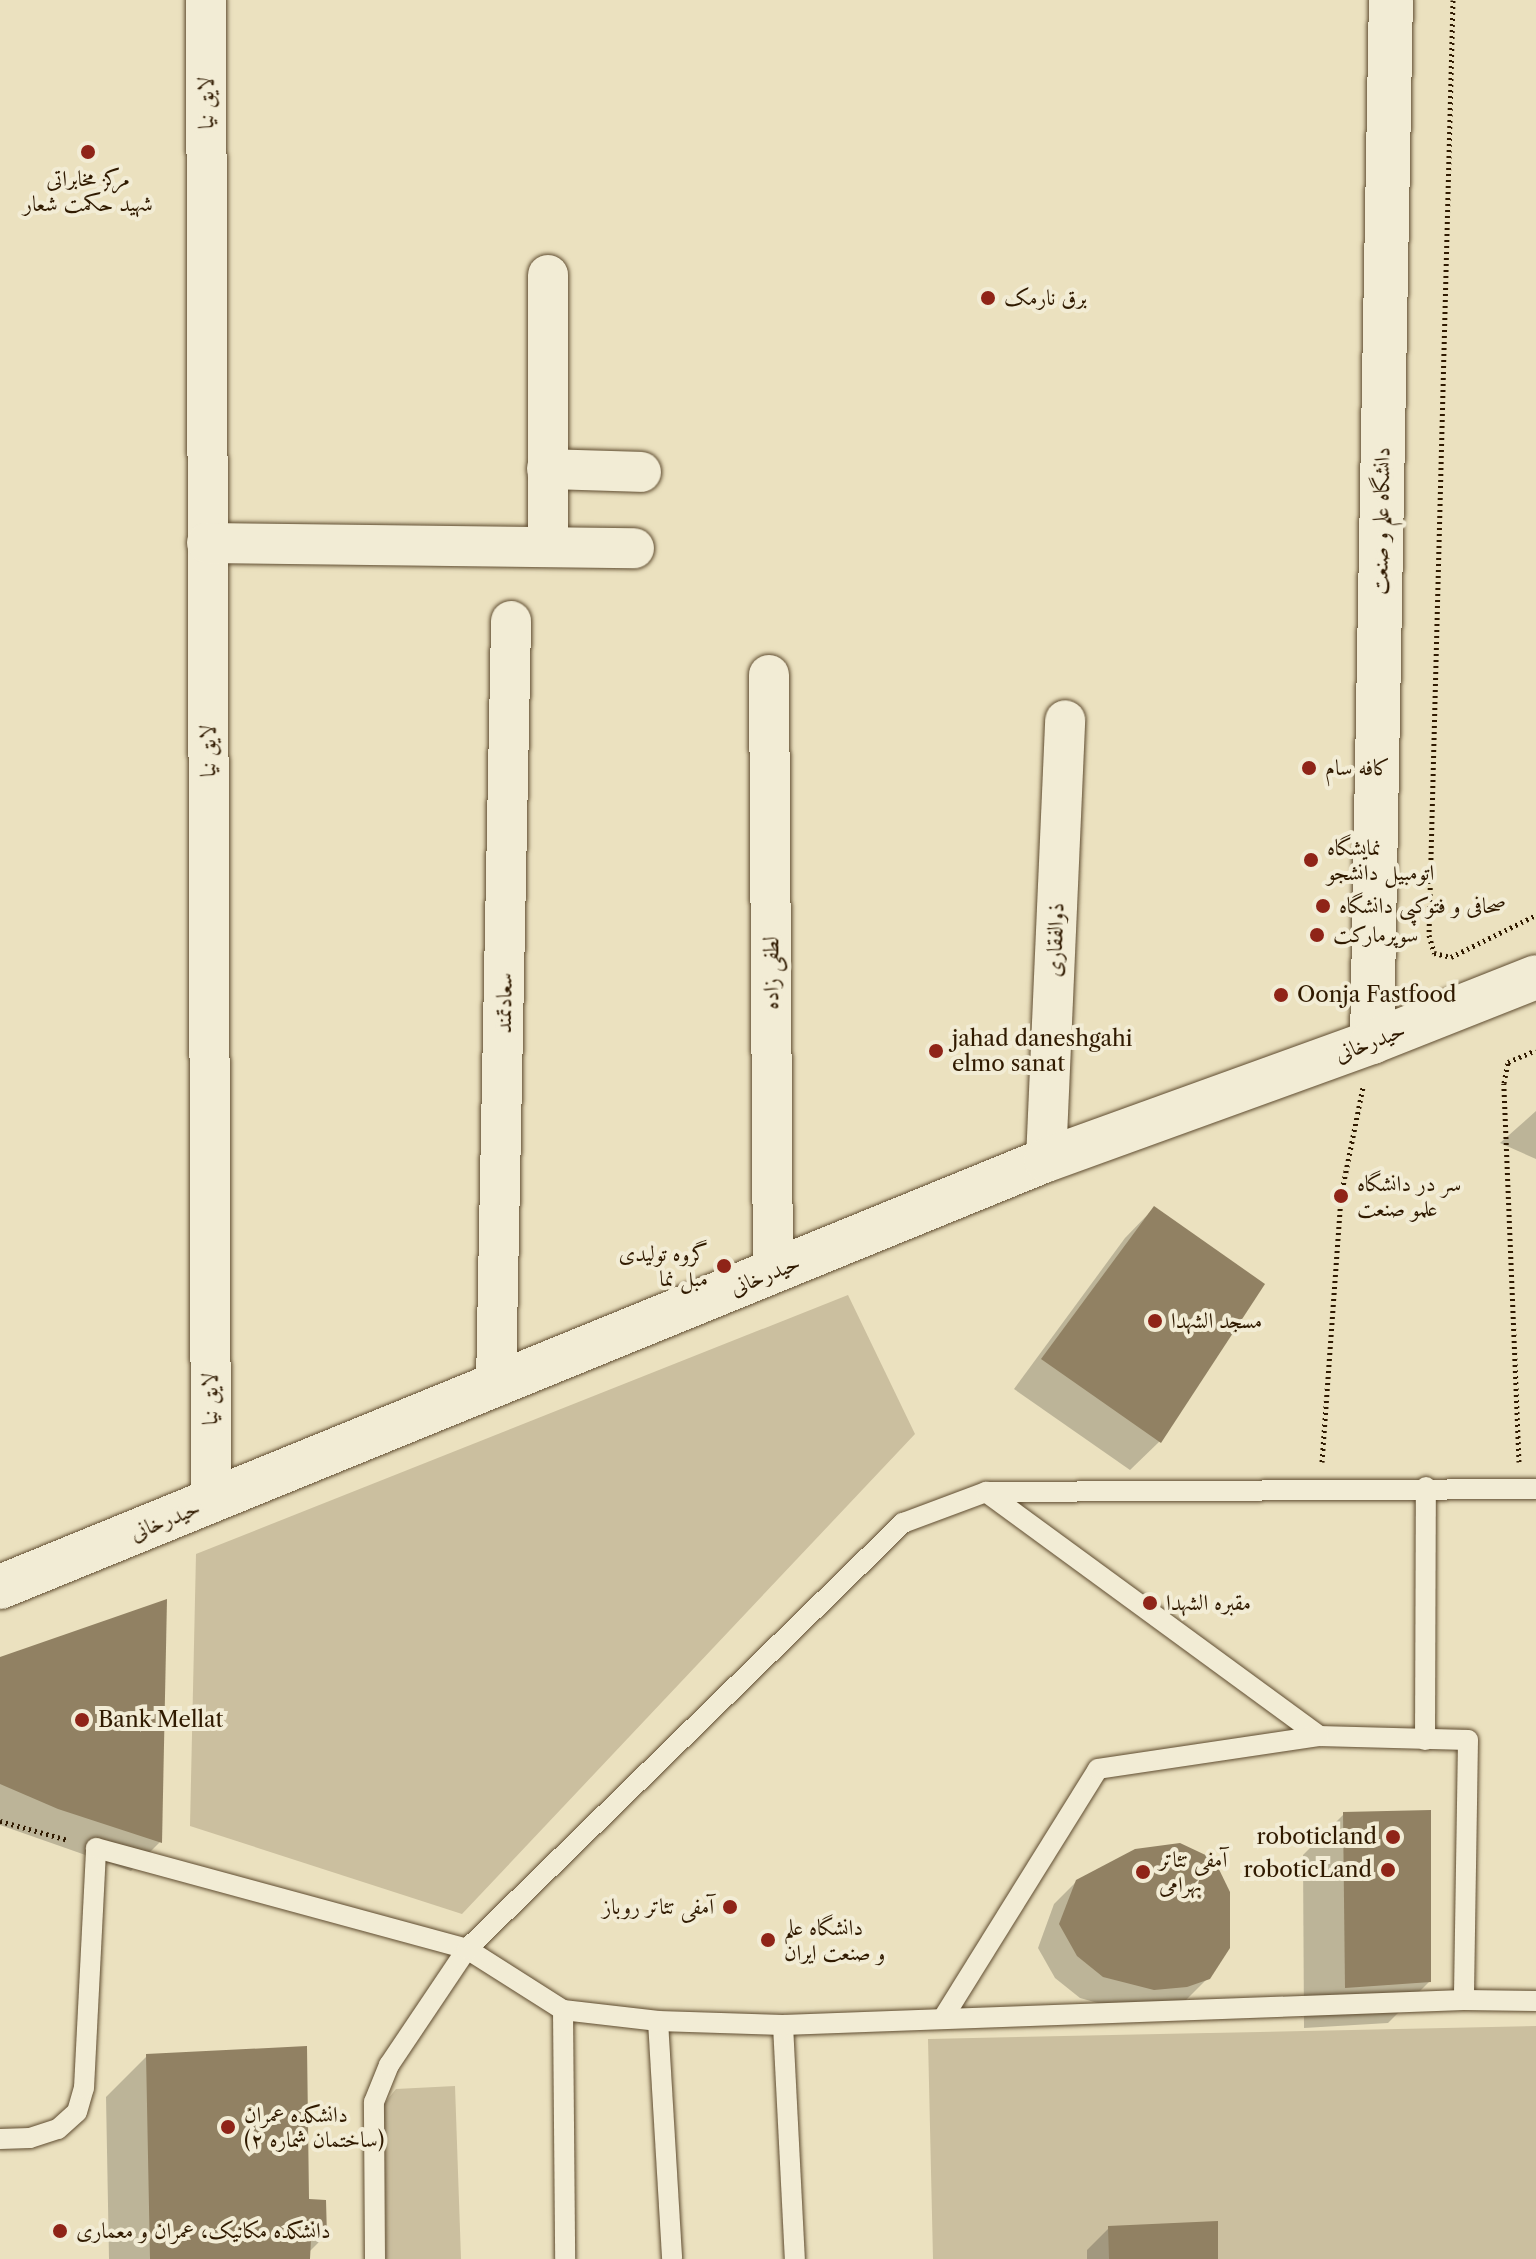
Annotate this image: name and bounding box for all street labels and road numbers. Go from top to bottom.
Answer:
street label: لایق نیا [193,77,219,129]
street label: دانشگاه علم و صنعت [1367,447,1395,595]
street label: لایق نیا [195,725,221,777]
street label: ذوالفقاری [1041,902,1069,978]
street label: لطفی زاده [758,936,784,1010]
street label: سعادتمند [490,972,518,1034]
street label: حیدرخانی [1331,1017,1409,1067]
street label: حیدرخانی [726,1249,804,1301]
street label: لایق نیا [197,1373,223,1425]
street label: حیدرخانی [126,1494,204,1546]

